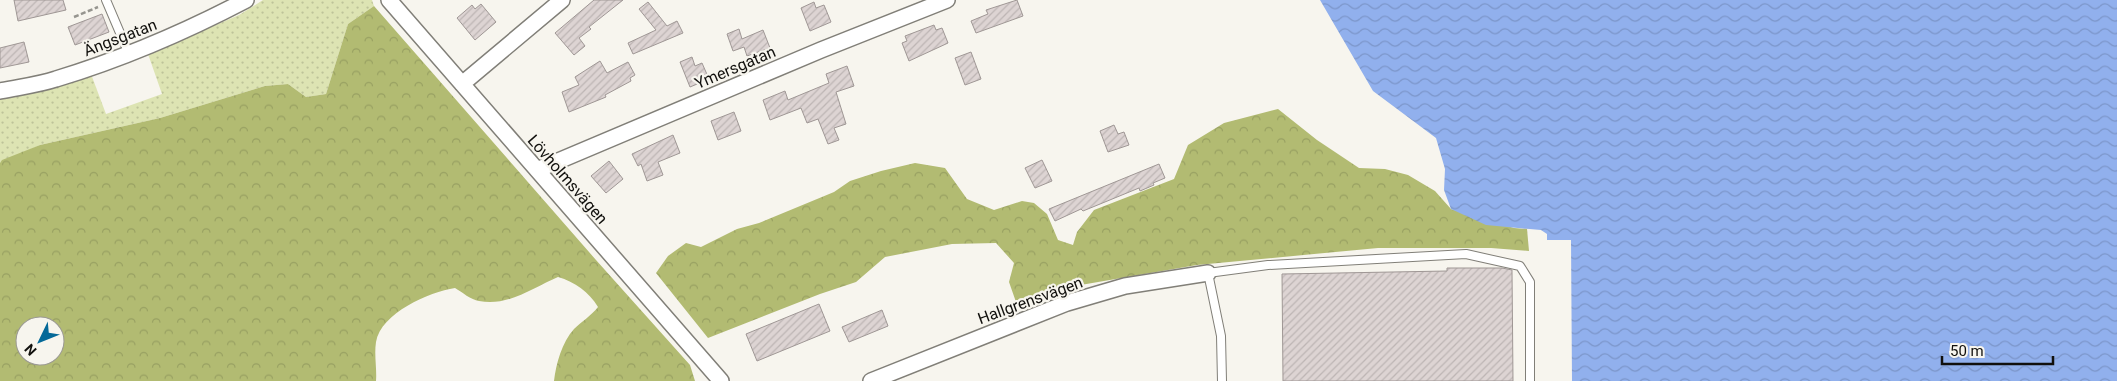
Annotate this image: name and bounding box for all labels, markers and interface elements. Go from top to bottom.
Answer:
street label: Ängsgatan [81,15,160,60]
street label: Ymersgatan [692,42,778,93]
street label: Lövholmsvägen [524,131,612,228]
street label: Hallgrensvägen [975,273,1085,328]
north arrow [15,316,65,366]
scale bar [1942,334,2053,366]
text: N [21,341,40,359]
text: 50 m [1950,342,1984,360]

